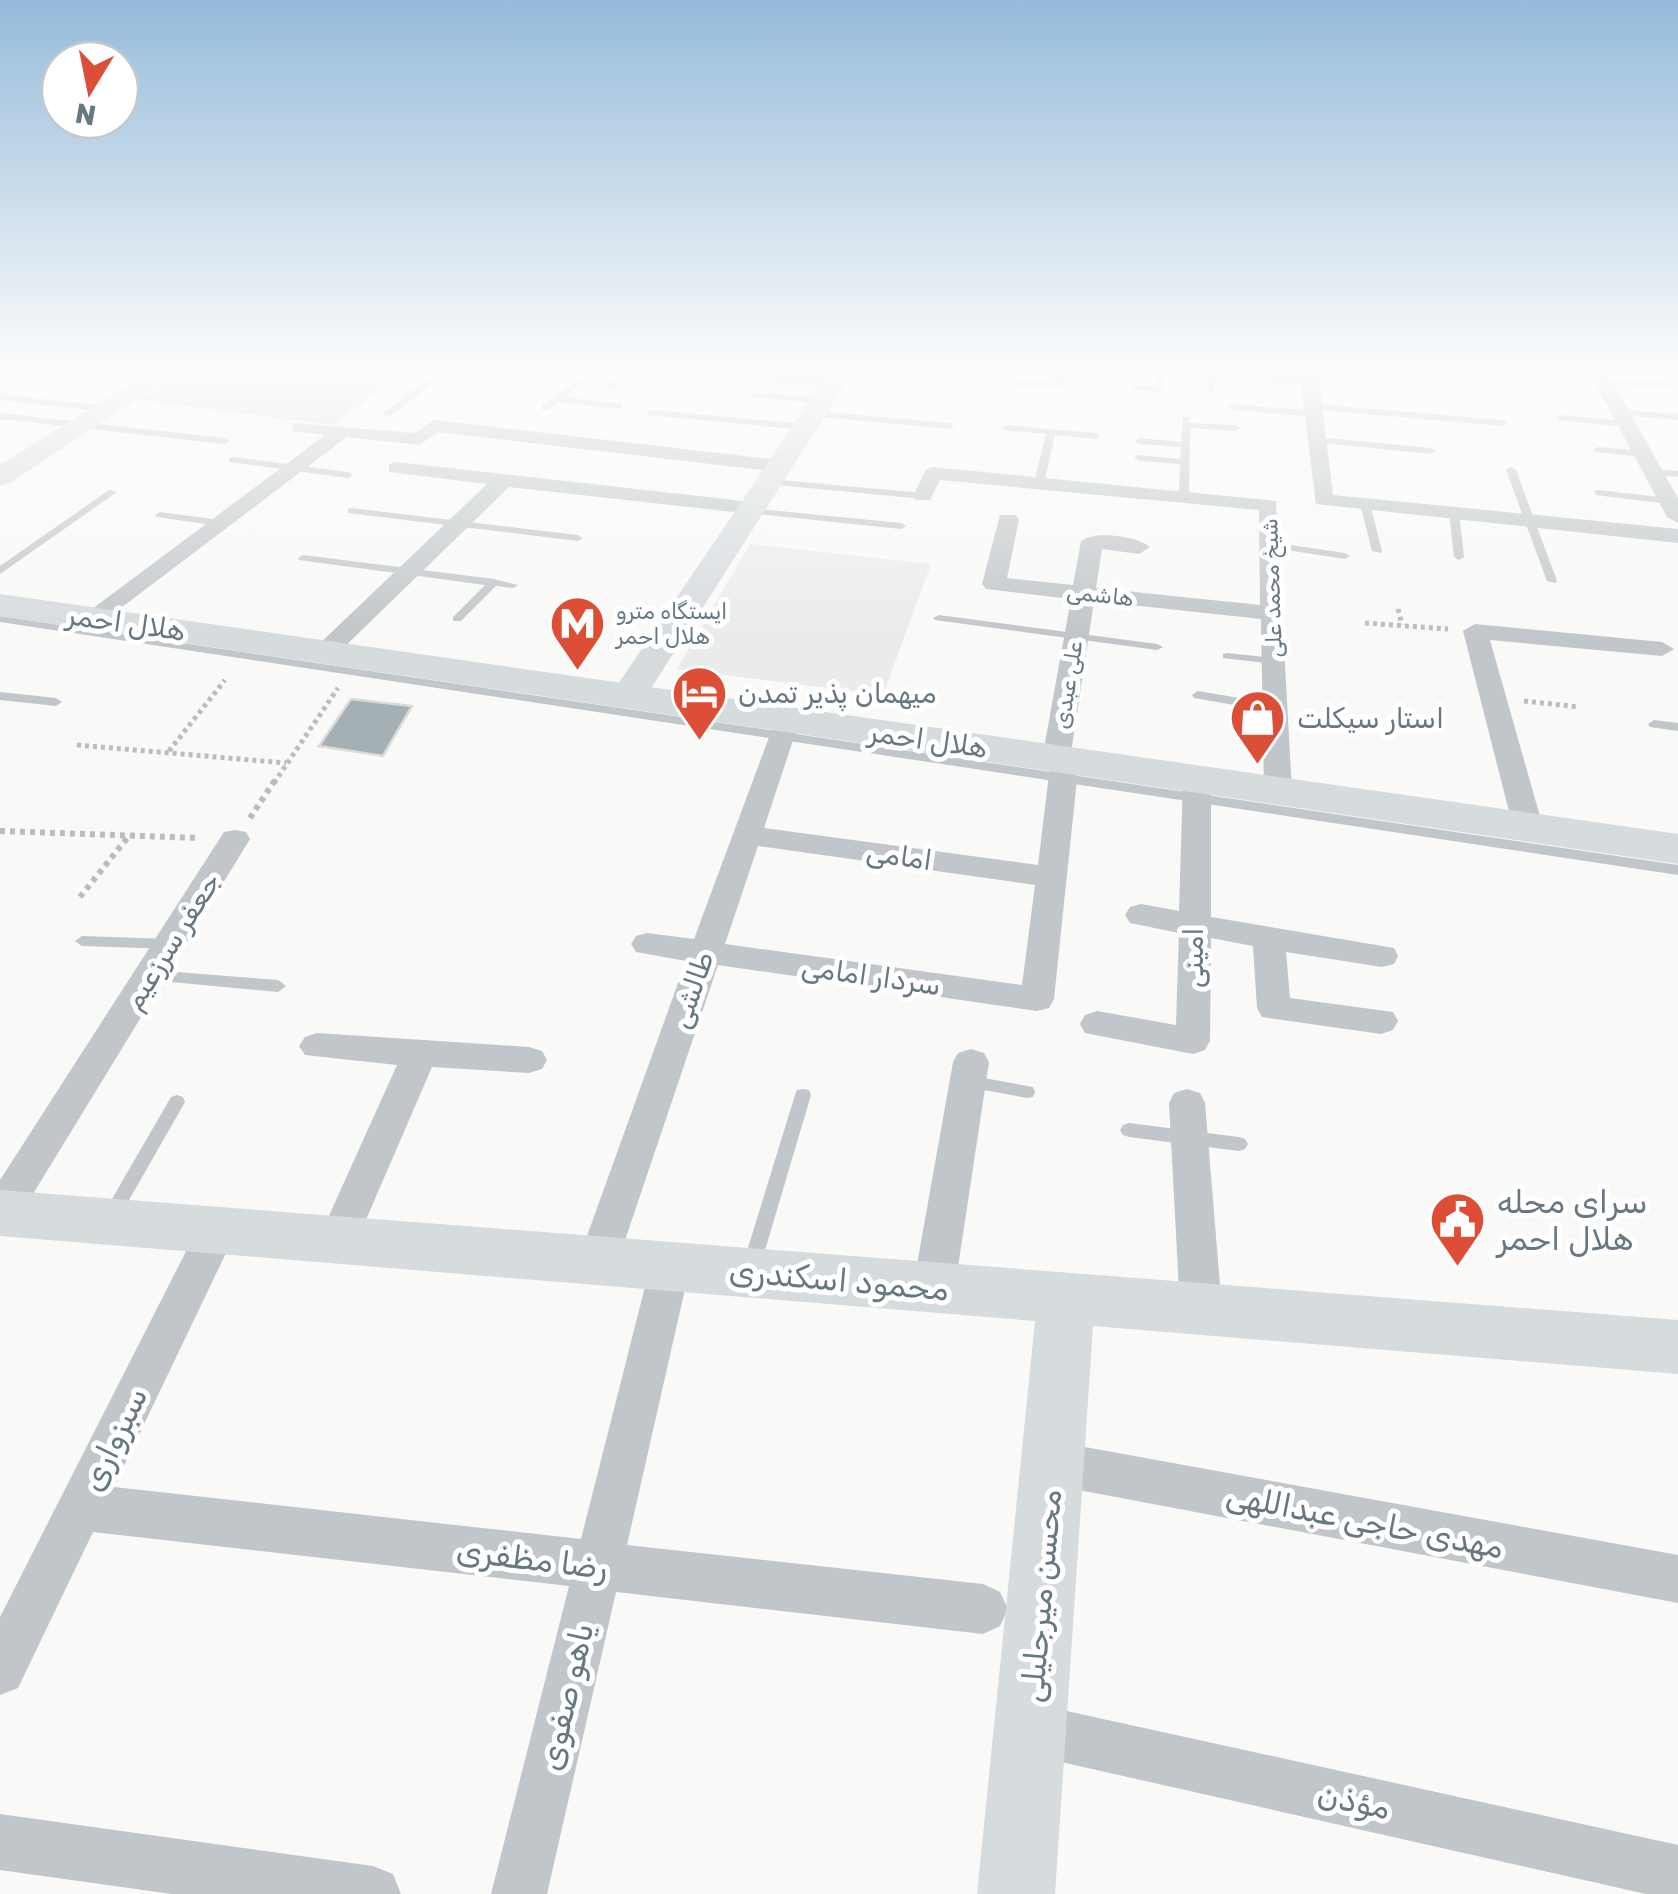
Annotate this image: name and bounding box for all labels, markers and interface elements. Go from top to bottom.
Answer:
north arrow [40,40,140,140]
text: N [73,96,99,132]
street label: شیخ محمد علی [1256,518,1290,658]
street label: هاشمی [1065,578,1135,612]
metro station icon: ایستگاه مترو هلال احمر [547,594,607,673]
street label: هلال احمر [63,598,187,648]
place label: ایستگاه مترو هلال احمر [614,598,727,650]
street label: علی عبدی [1048,639,1088,731]
hotel icon: میهمان پذیر تمدن [669,663,729,742]
place label: میهمان پذیر تمدن [738,677,937,712]
shop icon: استار سیکلت [1228,688,1288,767]
place label: استار سیکلت [1297,702,1444,735]
street label: هلال احمر [865,715,989,765]
street label: امامی [864,835,934,877]
street label: جعفر سرزعیم [117,866,229,1017]
street label: امینی [1177,928,1210,988]
street label: طالشی [664,947,720,1033]
street label: سردار امامی [799,950,943,1002]
place label: سرای محله هلال احمر [1495,1183,1648,1258]
public building icon: سرای محله هلال احمر [1428,1190,1488,1269]
street label: محمود اسکندری [728,1251,950,1309]
street label: سبزواری [73,1381,155,1497]
street label: مهدی حاجی عبداللهی [1223,1475,1507,1567]
street label: محسن میرجلیلی [1013,1488,1069,1704]
street label: رضا مظفری [454,1531,610,1587]
street label: یاهو صفوی [531,1620,601,1774]
street label: مؤذن [1314,1775,1394,1827]

